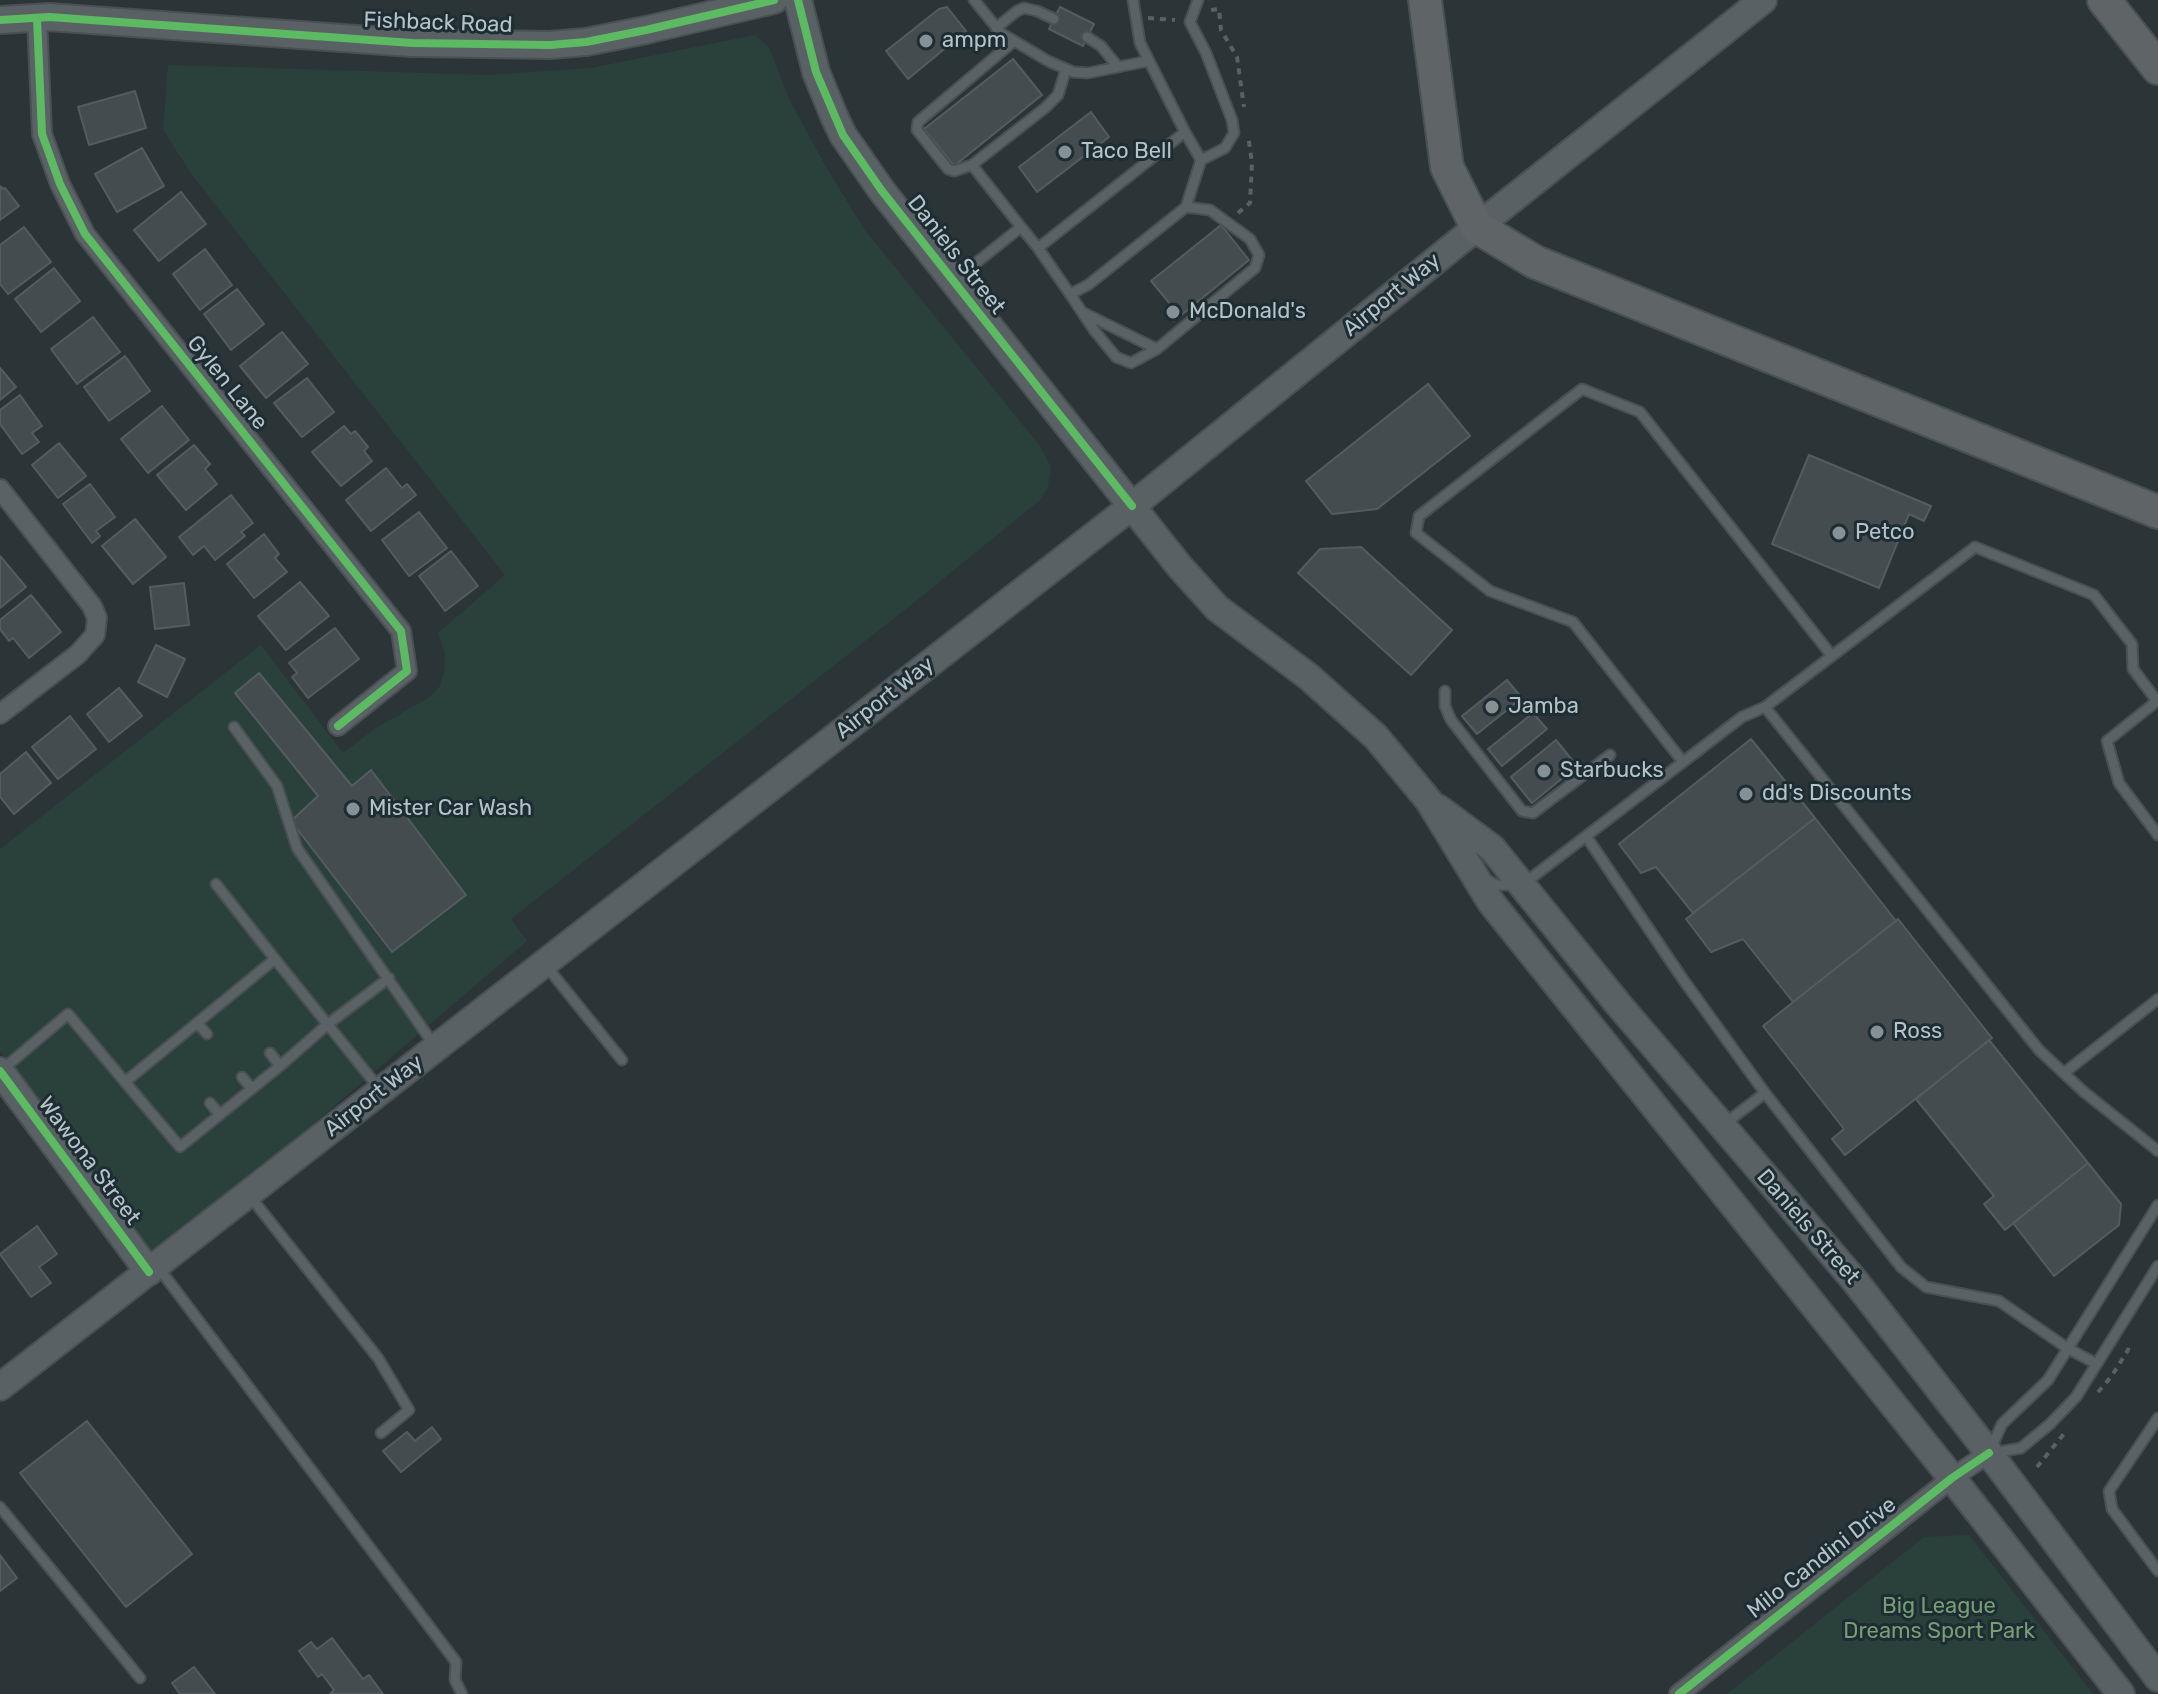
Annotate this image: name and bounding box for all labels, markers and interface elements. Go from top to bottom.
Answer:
street label: Fishback Road [363,7,513,39]
place label: ampm [942,28,1006,54]
marker: ampm [917,32,935,50]
place label: Taco Bell [1081,139,1172,165]
marker: Taco Bell [1056,143,1074,161]
street label: Daniels Street [901,190,1011,320]
street label: Airport Way [1338,248,1446,342]
place label: McDonald's [1189,299,1306,325]
marker: McDonald's [1164,303,1182,321]
street label: Gylen Lane [181,331,273,435]
place label: Petco [1855,520,1915,546]
marker: Petco [1830,524,1848,542]
street label: Airport Way [831,651,939,745]
place label: Jamba [1508,694,1579,720]
marker: Jamba [1483,698,1501,716]
place label: Starbucks [1560,758,1664,784]
marker: Starbucks [1535,762,1553,780]
place label: dd's Discounts [1762,781,1912,807]
marker: dd's Discounts [1737,785,1755,803]
place label: Mister Car Wash [369,796,532,822]
marker: Mister Car Wash [344,800,362,818]
place label: Ross [1893,1019,1942,1045]
marker: Ross [1868,1023,1886,1041]
street label: Airport Way [320,1049,428,1143]
street label: Wawona Street [32,1092,146,1230]
street label: Daniels Street [1751,1164,1865,1290]
street label: Milo Candini Drive [1742,1492,1902,1624]
park label: Big League Dreams Sport Park [1843,1594,2035,1646]

